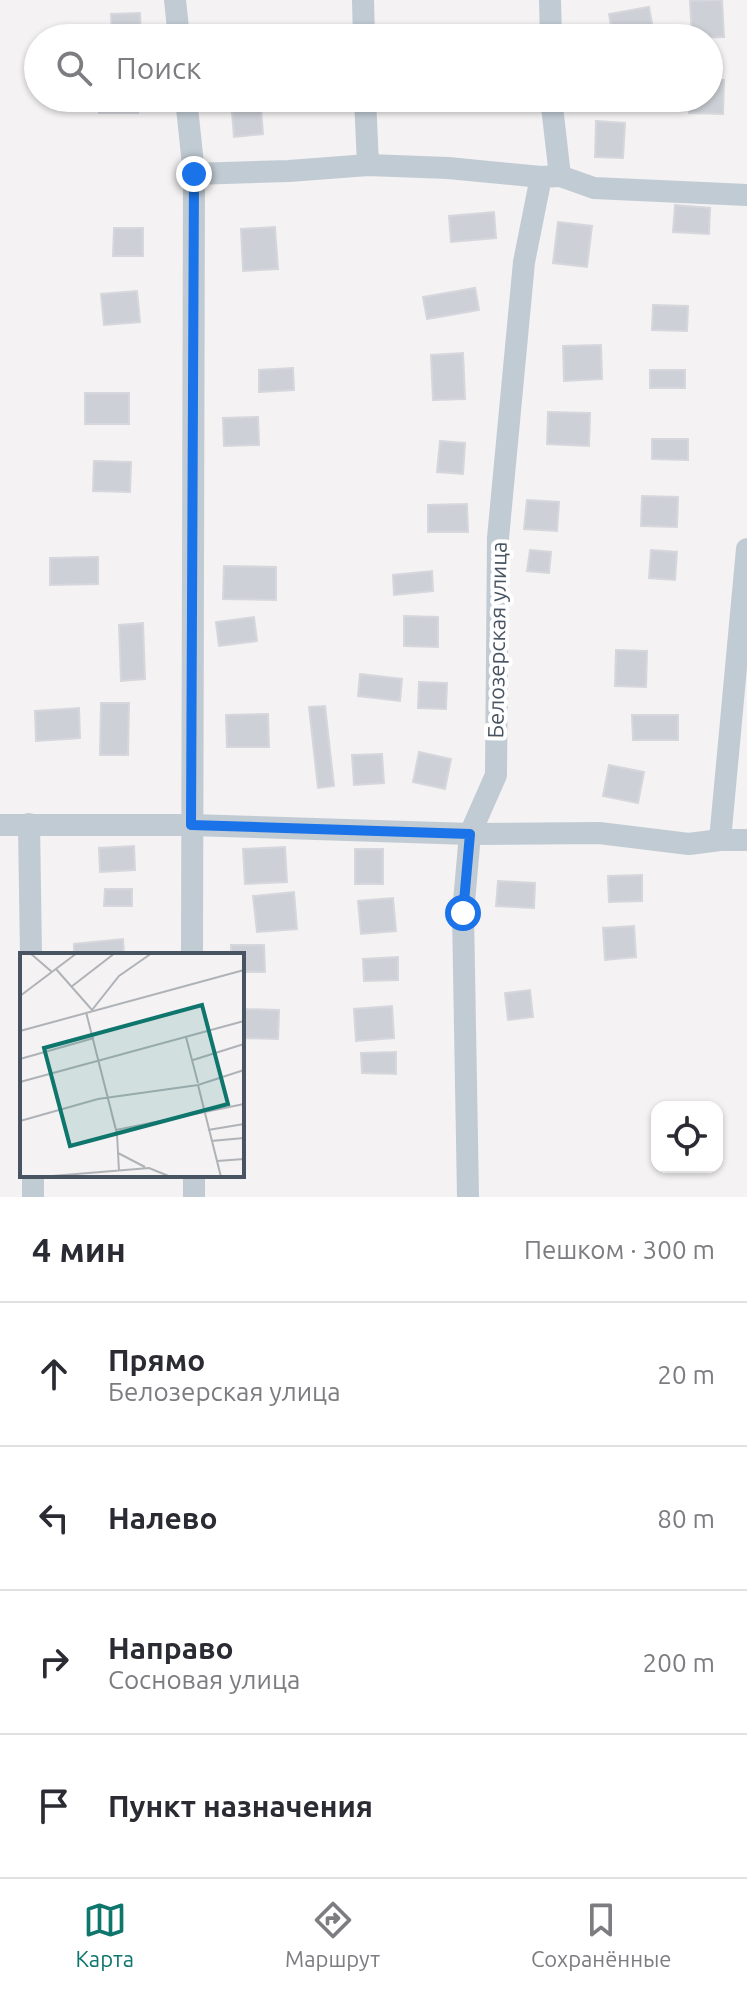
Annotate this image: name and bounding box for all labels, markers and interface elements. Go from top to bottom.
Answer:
search box [24,24,723,112]
icon: search [52,46,96,90]
text: Поиск [116,51,201,85]
route end [176,156,212,192]
street label: Белозерская улица [482,541,511,739]
route start [445,895,481,931]
inset map [20,953,244,1177]
map controls [651,1101,723,1173]
button: locate [651,1101,723,1173]
text: 4 мин [32,1230,126,1268]
text: Пешком · 300 m [524,1235,715,1264]
text: Прямо [108,1343,205,1377]
icon: ahead [32,1352,76,1396]
text: 20 m [657,1360,715,1389]
text: Белозерская улица [108,1377,341,1406]
icon: left [32,1496,76,1540]
text: Налево [108,1501,218,1535]
text: 80 m [657,1504,715,1533]
text: Направо [108,1631,234,1665]
icon: right [32,1640,76,1684]
text: 200 m [643,1648,715,1677]
text: Сосновая улица [108,1665,300,1694]
icon: arrive [32,1784,76,1828]
text: Пункт назначения [108,1789,373,1823]
tab: Карта [75,1898,134,1971]
tab: Маршрут [285,1898,380,1971]
tab: Сохранённые [531,1898,672,1971]

